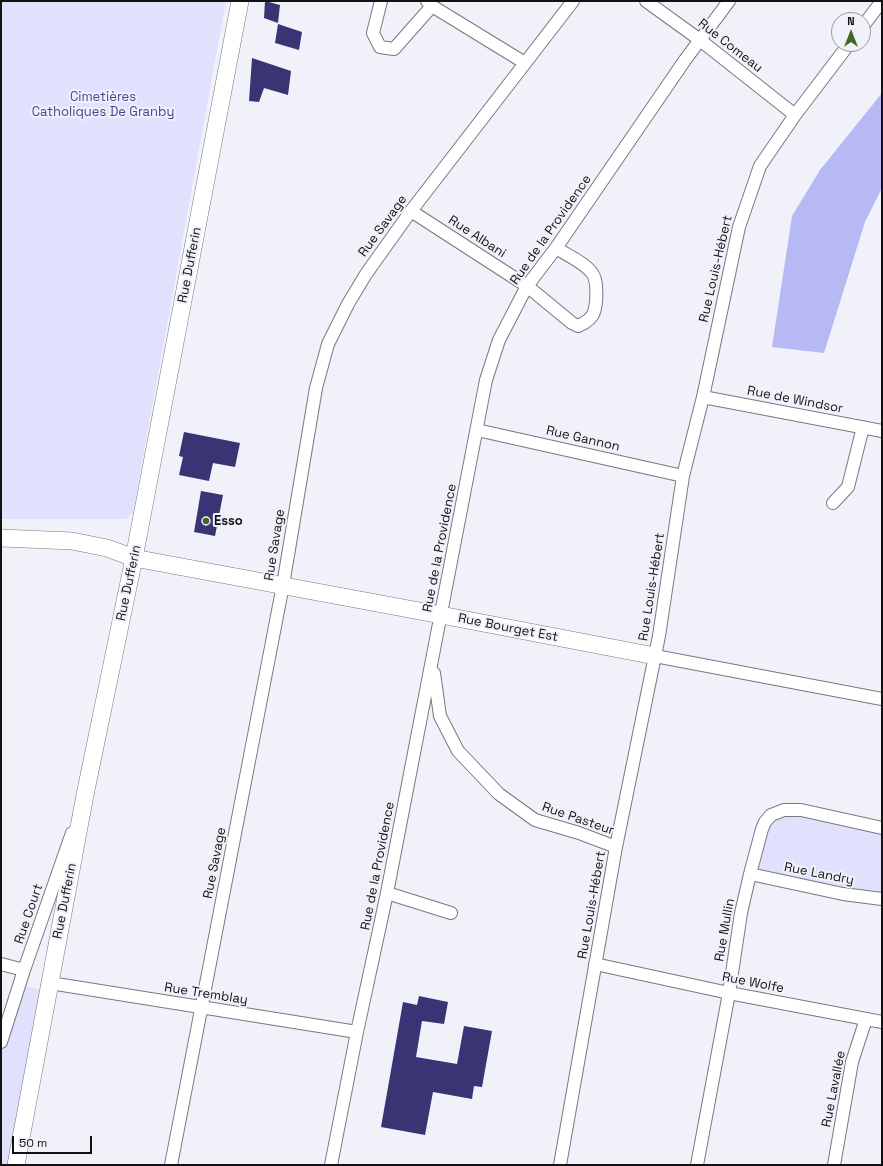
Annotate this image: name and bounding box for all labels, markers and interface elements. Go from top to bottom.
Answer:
north arrow [831,12,871,52]
text: N [847,14,855,28]
street label: Rue Comeau [695,16,765,76]
park label: Cimetières Catholiques De Granby [32,89,174,120]
street label: Rue de la Providence [507,172,595,288]
street label: Rue Savage [355,192,411,260]
street label: Rue Albani [445,213,509,261]
street label: Rue Louis-Hébert [696,214,736,324]
street label: Rue Dufferin [175,226,205,304]
street label: Rue de Windsor [746,383,844,417]
street label: Rue Gannon [545,423,621,455]
street label: Rue de la Providence [420,482,460,614]
street label: Rue Savage [262,508,288,582]
place label: Esso [214,513,243,529]
marker: Esso [201,516,211,526]
street label: Rue Louis-Hébert [636,532,668,642]
street label: Rue Dufferin [113,544,145,622]
street label: Rue Bourget Est [457,611,559,645]
street label: Rue Pasteur [540,799,616,839]
street label: Rue de la Providence [358,800,398,932]
street label: Rue Savage [200,826,230,900]
street label: Rue Louis-Hébert [575,850,609,960]
street label: Rue Landry [783,860,855,888]
street label: Rue Dufferin [50,862,80,940]
street label: Rue Court [11,882,47,946]
street label: Rue Mullin [712,897,738,963]
street label: Rue Wolfe [721,969,785,997]
street label: Rue Tremblay [163,980,249,1008]
street label: Rue Lavallée [819,1049,849,1129]
scale bar [14,1128,94,1154]
text: 50 m [19,1135,47,1151]

